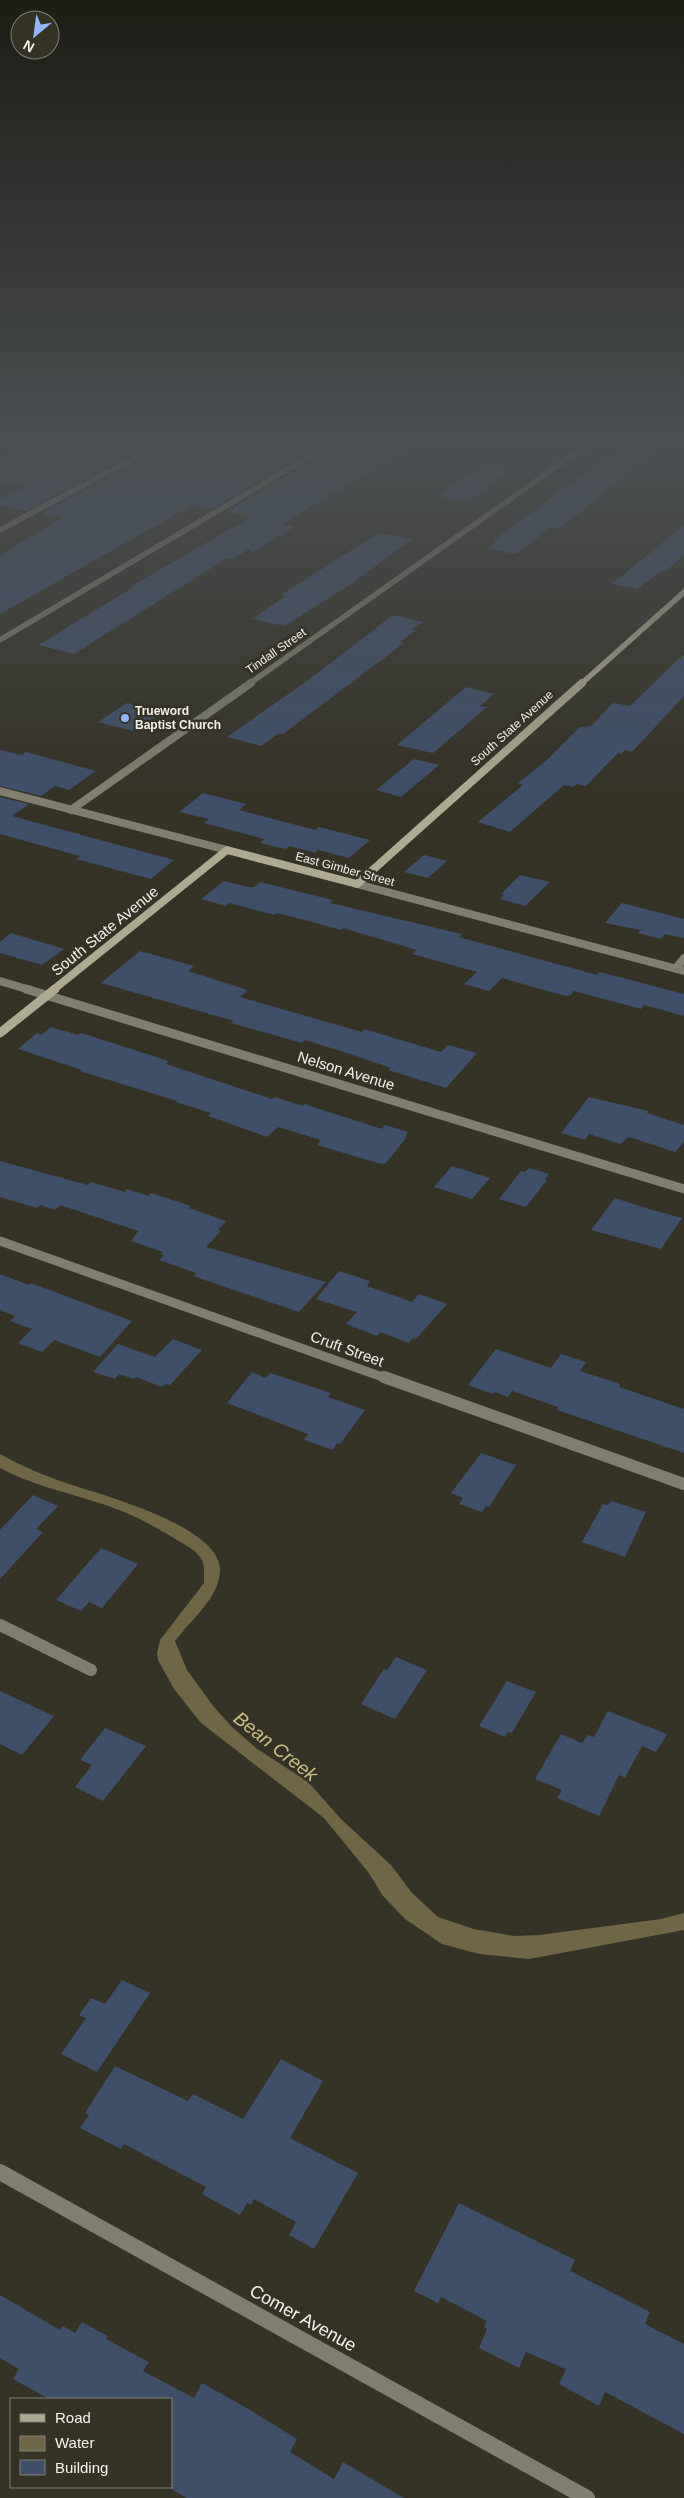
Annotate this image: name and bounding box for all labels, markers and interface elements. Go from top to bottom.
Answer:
north arrow [10,10,60,60]
text: N [20,37,37,56]
street label: Tindall Street [243,625,309,677]
street label: South State Avenue [468,687,556,769]
place label: Trueword Baptist Church [135,704,221,732]
marker: Trueword Baptist Church [119,712,131,724]
street label: East Gimber Street [294,849,397,889]
street label: South State Avenue [48,882,161,979]
street label: Nelson Avenue [296,1048,397,1093]
street label: Cruft Street [308,1327,387,1370]
water label: Bean Creek [230,1707,323,1786]
street label: Comer Avenue [246,2280,360,2356]
legend [10,2398,172,2488]
text: Road [55,2409,91,2426]
text: Water [55,2434,94,2451]
text: Building [55,2459,108,2476]

